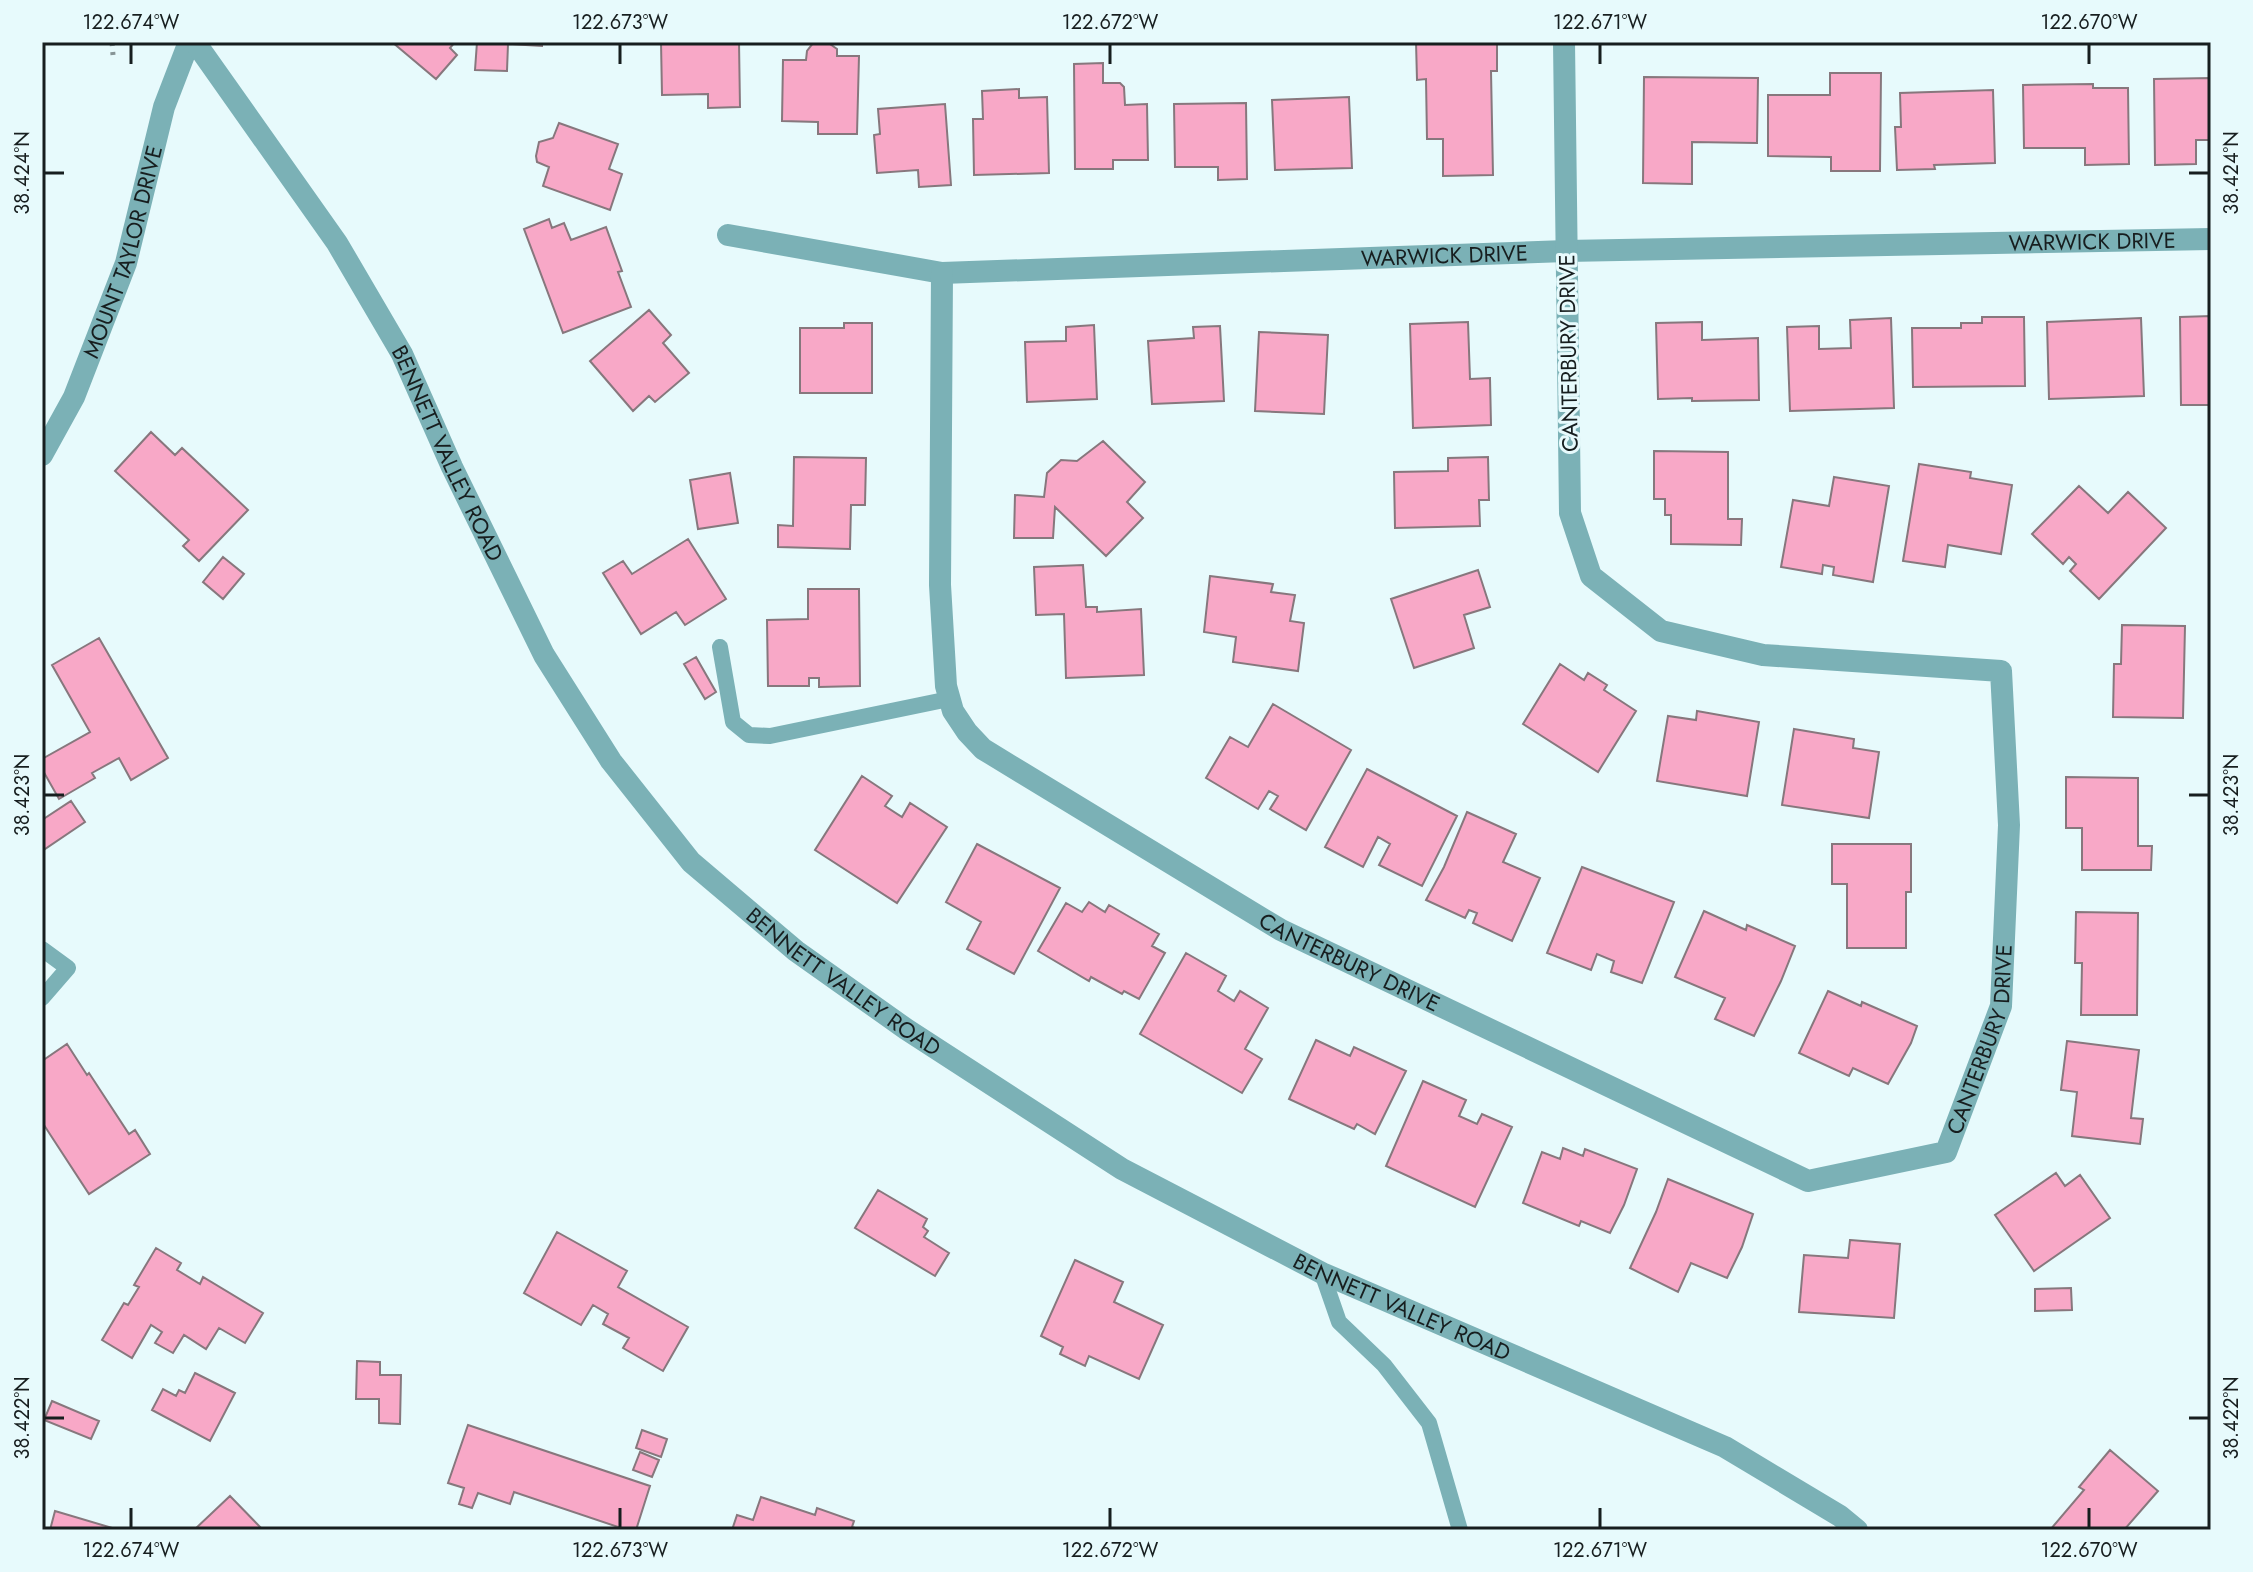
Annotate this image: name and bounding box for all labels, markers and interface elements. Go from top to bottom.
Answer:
text: 122.674°W [83,8,180,37]
text: 122.673°W [572,8,668,37]
text: 122.672°W [1062,8,1158,37]
text: 122.671°W [1553,8,1647,37]
text: 122.670°W [2040,8,2138,37]
text: 38.424°N [8,131,37,215]
text: 38.424°N [2217,131,2246,215]
street label: MOUNT TAYLOR DRIVE [75,142,170,363]
street label: WARWICK DRIVE [2008,224,2176,259]
street label: WARWICK DRIVE [1360,236,1528,274]
street label: CANTERBURY DRIVE [1550,254,1586,452]
street label: BENNETT VALLEY ROAD [384,339,512,567]
text: 38.423°N [8,754,37,836]
text: 38.423°N [2217,754,2246,836]
street label: BENNETT VALLEY ROAD [739,899,947,1064]
street label: CANTERBURY DRIVE [1253,904,1445,1019]
street label: CANTERBURY DRIVE [1938,944,2020,1139]
street label: BENNETT VALLEY ROAD [1288,1245,1516,1369]
text: 38.422°N [8,1376,37,1460]
text: 38.422°N [2217,1376,2246,1460]
text: 122.674°W [83,1536,180,1565]
text: 122.673°W [572,1536,668,1565]
text: 122.672°W [1062,1536,1158,1565]
text: 122.671°W [1553,1536,1647,1565]
text: 122.670°W [2040,1536,2138,1565]

